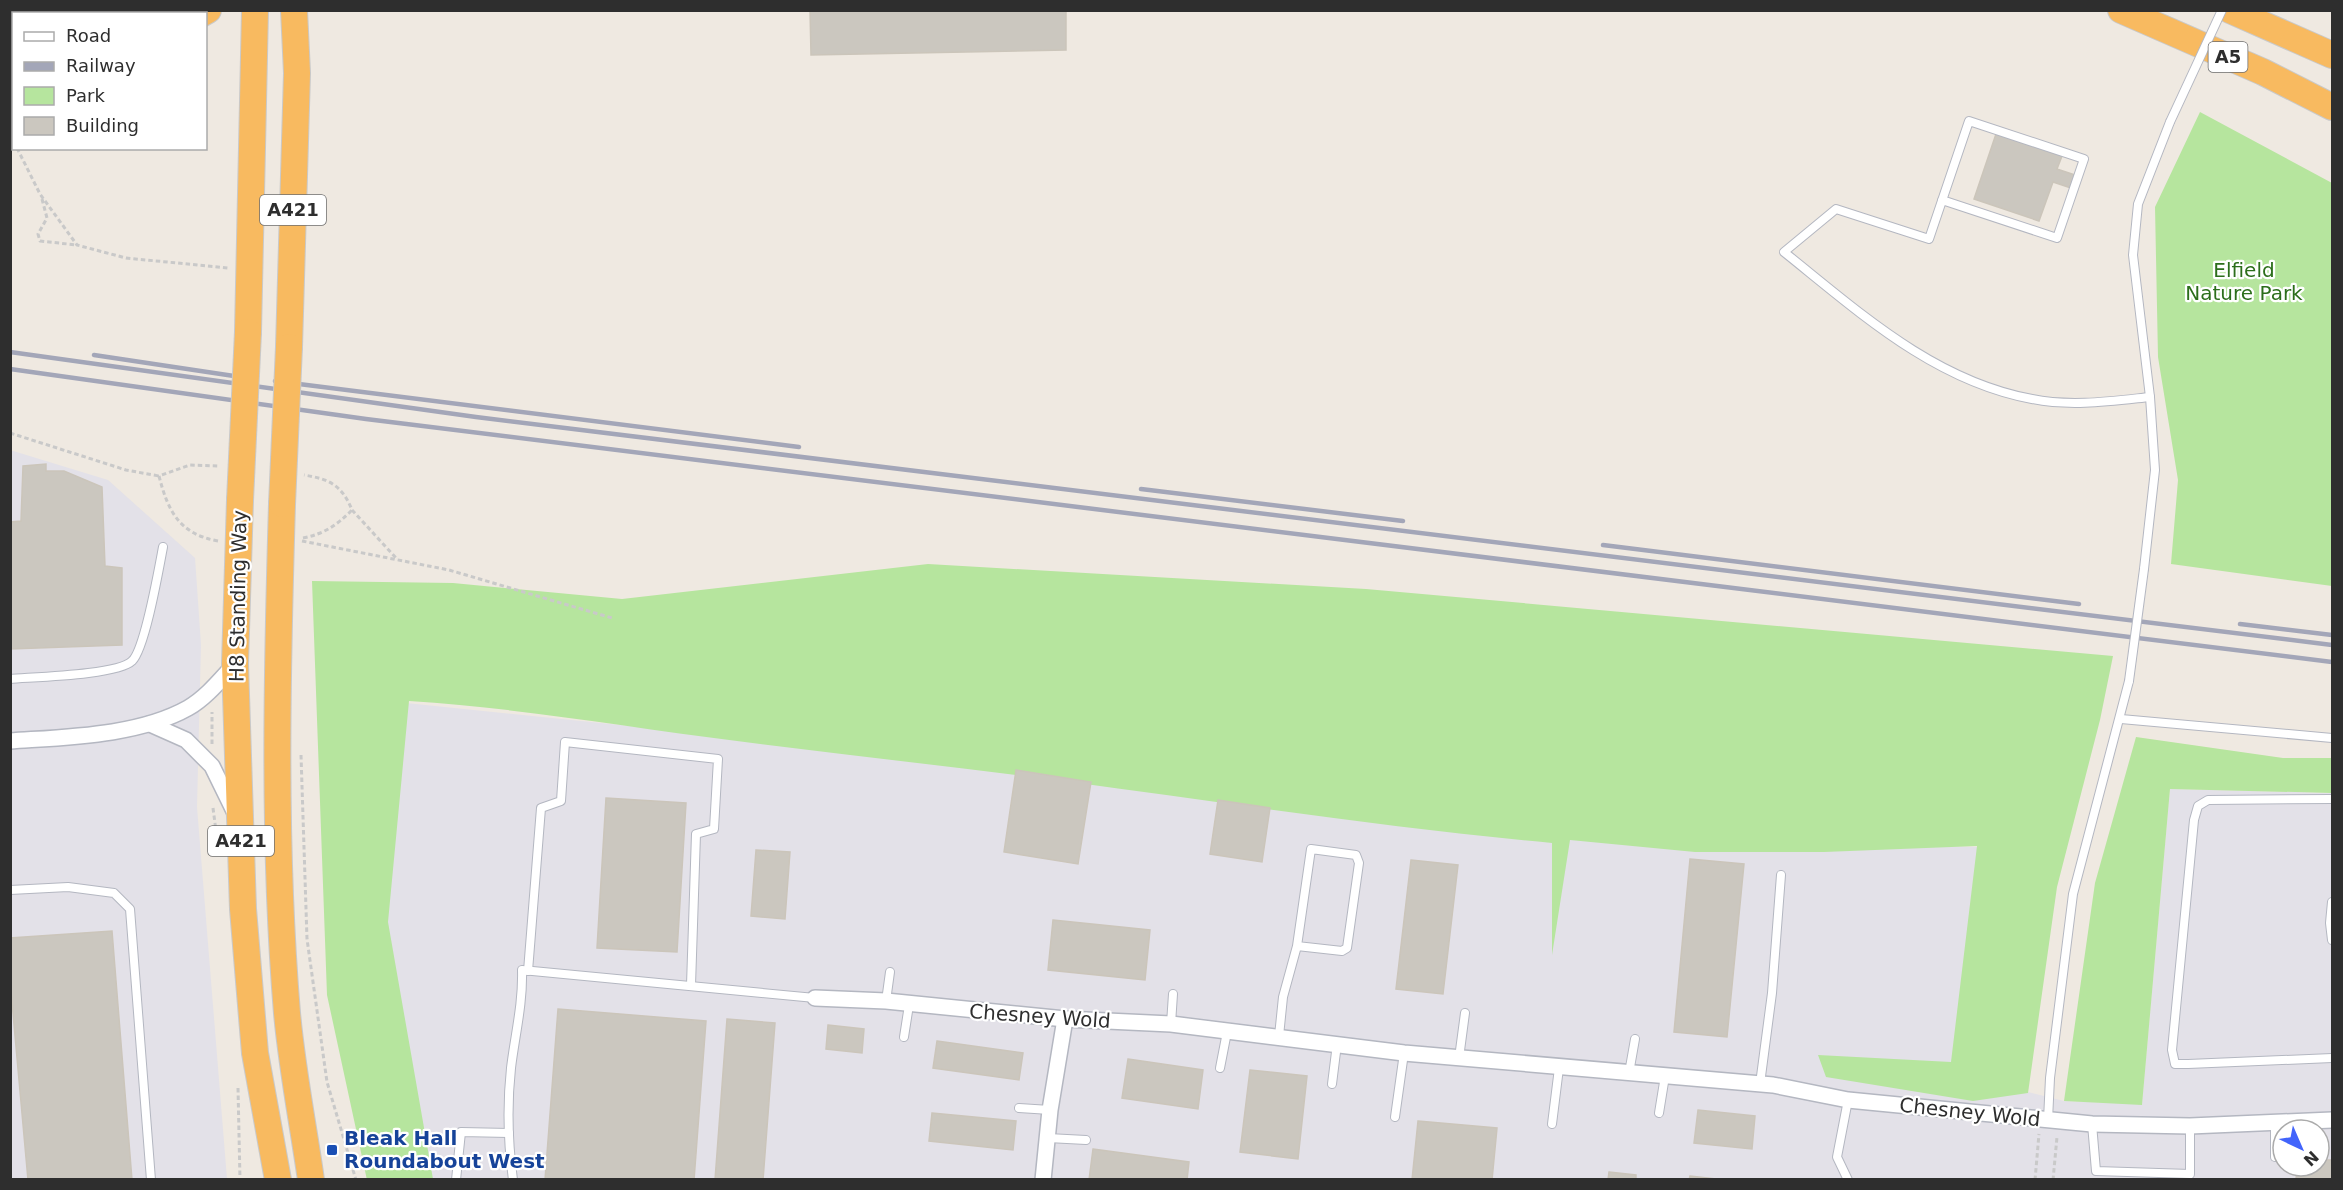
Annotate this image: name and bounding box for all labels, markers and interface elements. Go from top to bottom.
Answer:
legend [12,12,207,150]
text: Road [66,25,111,46]
road number: A5 [2208,42,2248,72]
text: Railway [66,55,136,76]
text: Park [66,85,105,106]
text: Building [66,115,139,136]
road number: A421 [260,195,326,225]
park label: Elfield Nature Park [2185,258,2303,305]
street label: H8 Standing Way [224,510,252,682]
road number: A421 [208,826,274,856]
street label: Chesney Wold [969,999,1111,1033]
street label: Chesney Wold [1898,1093,2042,1131]
north arrow [2271,1118,2331,1178]
place label: Bleak Hall Roundabout West [344,1126,545,1173]
marker: Bleak Hall Roundabout West [325,1143,339,1157]
text: N [2300,1147,2322,1170]

